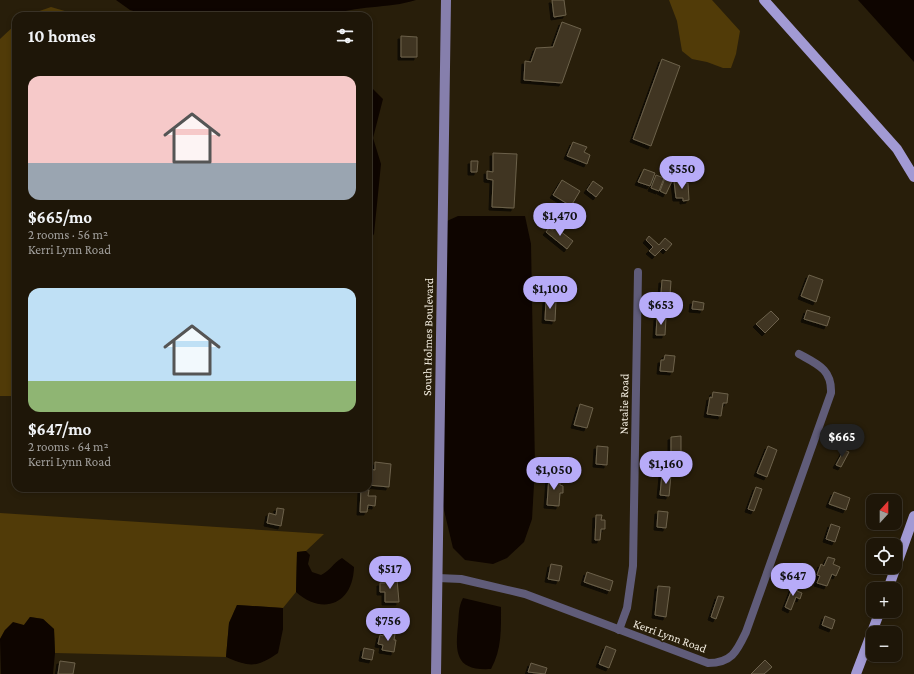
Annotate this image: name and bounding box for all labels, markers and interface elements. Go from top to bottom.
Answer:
icon: filters [334,25,356,47]
text: 10 homes [28,27,96,46]
icon: home [156,102,228,174]
pin: $550 [658,156,706,190]
text: $550 [669,161,695,176]
pin: $1,470 [527,203,593,237]
text: $665/mo [28,208,92,227]
text: $1,470 [542,208,578,223]
text: 2 rooms · 56 m² [28,227,108,242]
text: Kerri Lynn Road [28,242,111,257]
pin: $1,100 [517,276,583,310]
street label: South Holmes Boulevard [420,277,436,396]
text: $1,100 [532,281,568,296]
pin: $653 [637,292,685,326]
text: $653 [648,297,674,312]
icon: home [156,314,228,386]
street label: Natalie Road [616,373,632,435]
text: $647/mo [28,420,91,439]
pin: $665 [818,424,866,458]
text: $665 [829,429,855,444]
text: 2 rooms · 64 m² [28,439,109,454]
pin: $1,160 [633,451,699,485]
text: Kerri Lynn Road [28,454,111,469]
text: $1,160 [649,456,683,471]
pin: $1,050 [521,457,587,491]
text: $1,050 [535,462,573,477]
north arrow [866,494,902,530]
map controls [866,494,902,662]
button: locate [866,538,902,574]
pin: $517 [366,556,414,590]
text: $517 [378,561,402,576]
pin: $647 [769,563,817,597]
text: $647 [780,568,806,583]
button: + [866,582,902,618]
pin: $756 [364,608,412,642]
text: $756 [375,613,401,628]
street label: Kerri Lynn Road [632,616,709,656]
button: − [866,626,902,662]

